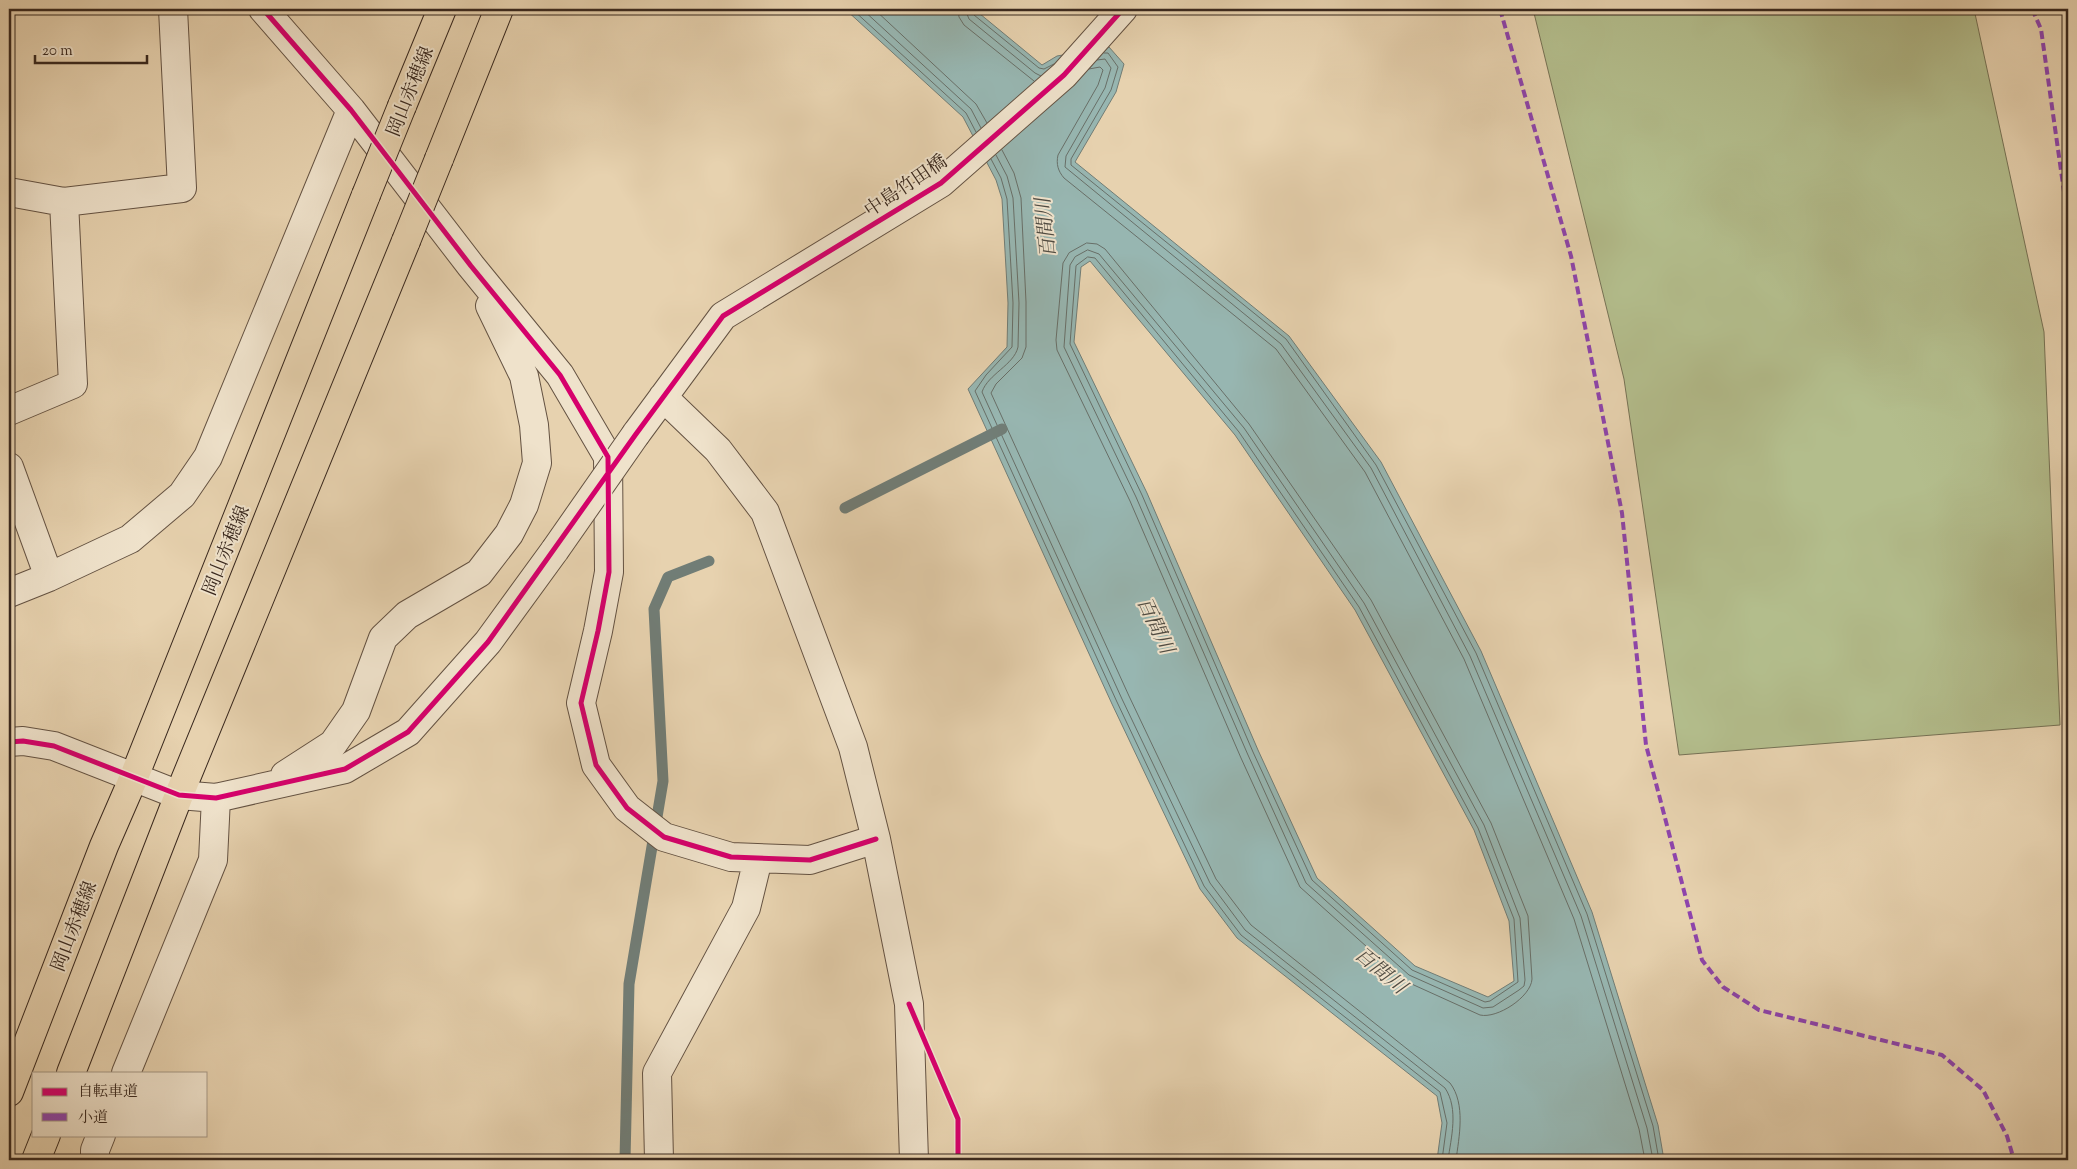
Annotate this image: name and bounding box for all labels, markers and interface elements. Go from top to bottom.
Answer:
scale bar [35,32,148,64]
text: 20 m [42,41,73,62]
street label: 岡山赤穂線 [381,43,442,141]
street label: 中島竹田橋 [859,149,953,225]
water label: 百間川 [1030,194,1065,259]
street label: 岡山赤穂線 [197,502,258,600]
water label: 百間川 [1128,593,1180,661]
street label: 岡山赤穂線 [46,878,105,976]
water label: 百間川 [1347,942,1413,1004]
legend [32,1072,208,1136]
text: 自転車道 [78,1082,138,1103]
text: 小道 [78,1108,108,1129]

